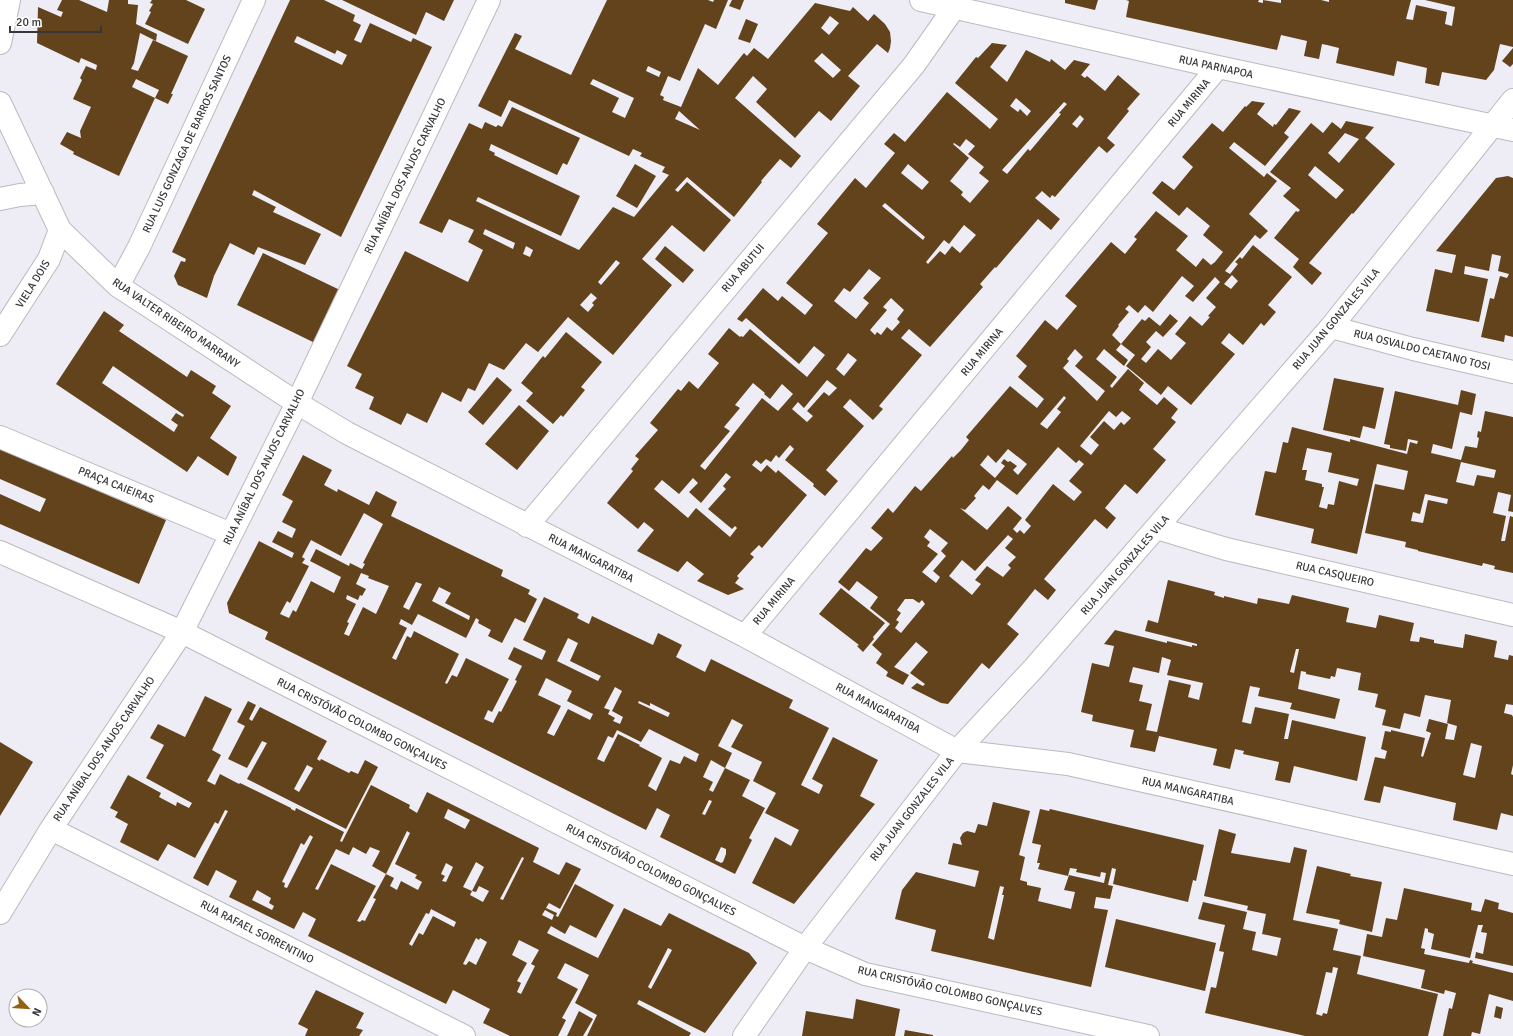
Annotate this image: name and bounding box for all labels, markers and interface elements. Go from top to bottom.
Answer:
scale bar [10,8,101,34]
text: 20 m [16,15,41,30]
street label: RUA LUIS GONZAGA DE BARROS SANTOS [140,53,234,235]
street label: RUA PARNAPOA [1178,53,1255,81]
street label: RUA MIRINA [1165,76,1213,130]
street label: RUA ANÍBAL DOS ANJOS CARVALHO [361,95,449,256]
street label: RUA ABUTUI [719,241,767,295]
street label: VIELA DOIS [13,258,53,310]
street label: RUA JUAN GONZALES VILA [1290,265,1382,372]
street label: RUA VALTER RIBEIRO MARRANY [110,275,243,371]
street label: RUA MIRINA [958,325,1006,379]
street label: RUA OSVALDO CAETANO TOSI [1352,327,1492,373]
street label: RUA ANÍBAL DOS ANJOS CARVALHO [220,386,308,547]
street label: PRAÇA CAIEIRAS [76,464,156,506]
street label: RUA JUAN GONZALES VILA [1078,512,1172,618]
street label: RUA MANGARATIBA [546,531,636,585]
street label: RUA CASQUEIRO [1295,559,1375,589]
street label: RUA MIRINA [750,574,798,628]
street label: RUA ANÍBAL DOS ANJOS CARVALHO [50,674,157,824]
street label: RUA CRISTÓVÃO COLOMBO GONÇALVES [275,674,450,773]
street label: RUA MANGARATIBA [833,680,923,736]
street label: RUA JUAN GONZALES VILA [867,754,957,864]
street label: RUA MANGARATIBA [1141,774,1236,808]
street label: RUA CRISTÓVÃO COLOMBO GONÇALVES [564,820,739,919]
street label: RUA RAFAEL SORRENTINO [198,898,316,966]
street label: RUA CRISTÓVÃO COLOMBO GONÇALVES [856,962,1044,1019]
north arrow [8,988,48,1028]
text: N [29,1006,44,1018]

